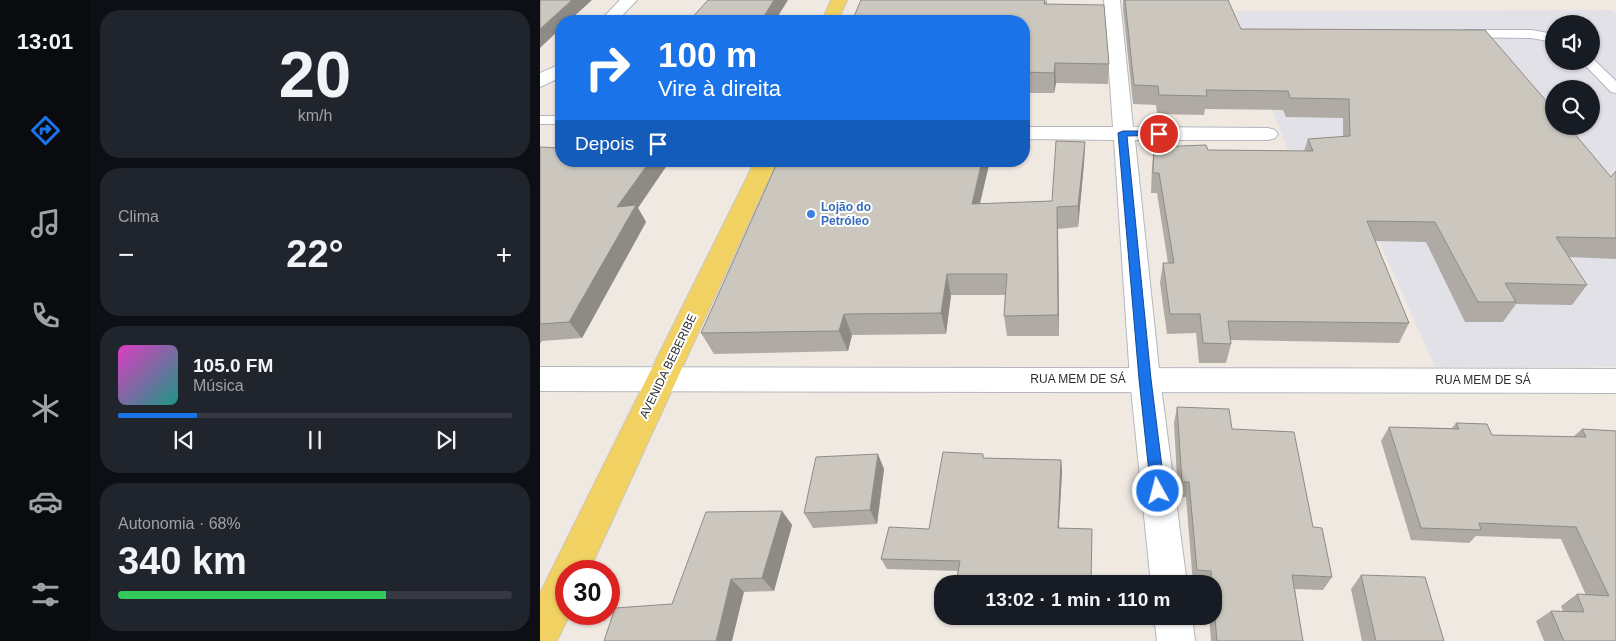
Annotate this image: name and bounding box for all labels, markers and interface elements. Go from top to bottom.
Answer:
map controls [1545,15,1600,135]
button: sound [1545,15,1600,70]
text: 13:01 [17,29,73,54]
icon: right [575,35,640,100]
text: 100 m [658,35,757,74]
text: 20 [279,38,351,111]
text: Vire à direita [658,76,781,101]
button: search [1545,80,1600,135]
text: km/h [298,107,332,124]
icon: directions [28,113,63,148]
pin [1138,113,1180,155]
icon: arrive [1145,120,1173,148]
icon: arrive [644,130,672,158]
text: Depois [575,133,634,154]
place label: Lojão do Petróleo [821,200,871,228]
icon: music [28,206,63,241]
text: Clima [118,208,159,225]
marker: Lojão do Petróleo [805,208,817,220]
text: 22° [286,233,344,275]
text: − [118,239,134,270]
text: + [496,239,512,270]
icon: phone [28,298,63,333]
street label: AVENIDA BEBERIBE [637,311,699,421]
text: 105.0 FM [193,355,273,376]
street label: RUA MEM DE SÁ [1030,371,1126,386]
street label: RUA MEM DE SÁ [1435,372,1531,387]
text: Música [193,377,244,394]
icon: climate [28,391,63,426]
icon: previous [170,426,198,454]
icon: pause [301,426,329,454]
icon: next [432,426,460,454]
position arrow [1131,464,1183,516]
icon: car [28,484,63,519]
text: Autonomia · 68% [118,515,241,532]
text: 340 km [118,540,247,582]
speed limit sign: 30 [555,560,620,625]
icon: filters [28,577,63,612]
text: 13:02 · 1 min · 110 m [986,589,1170,610]

